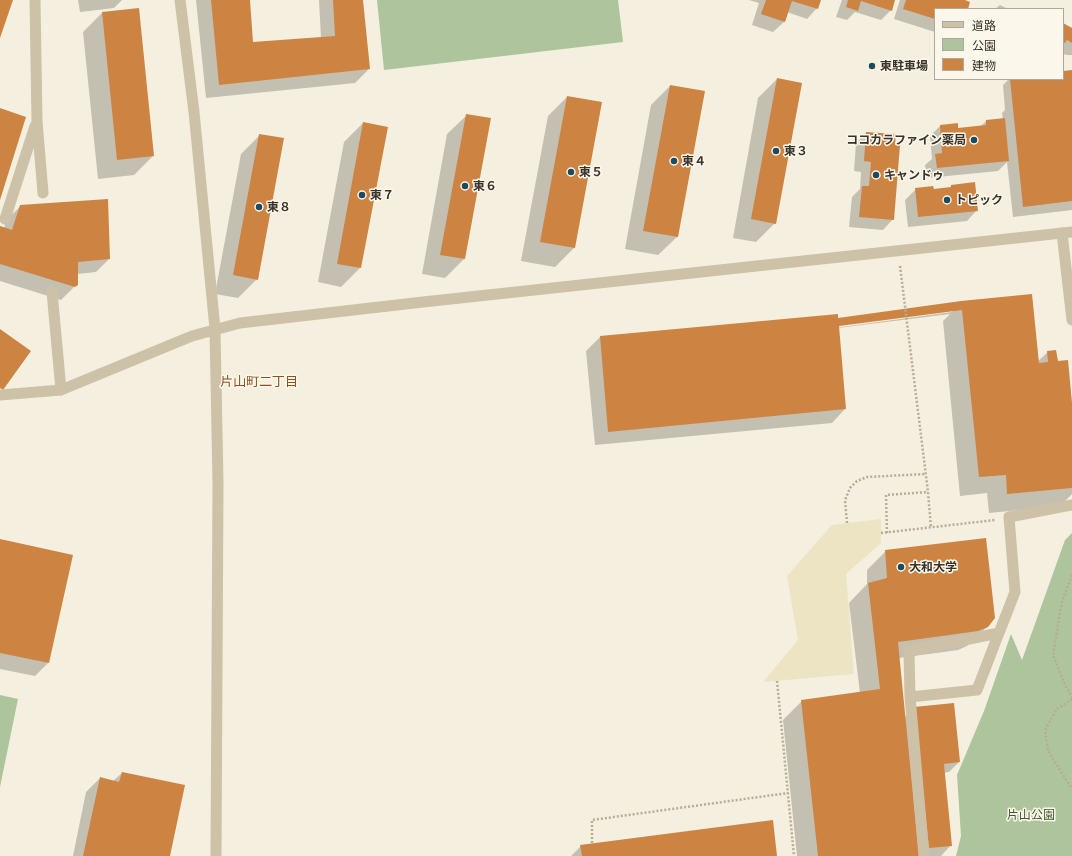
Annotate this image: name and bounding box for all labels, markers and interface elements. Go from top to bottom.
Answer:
legend [934,8,1064,80]
text: 道路 [972,18,996,32]
text: 公園 [972,38,996,52]
text: 建物 [972,58,996,72]
place label: 東駐車場 [880,59,928,73]
marker: 東駐車場 [867,61,877,71]
place label: ココカラファイン薬局 [846,133,966,147]
marker: ココカラファイン薬局 [969,135,979,145]
place label: 東３ [784,144,808,158]
marker: 東３ [771,146,781,156]
place label: 東４ [682,154,706,168]
marker: 東４ [669,156,679,166]
place label: 東５ [579,165,603,179]
marker: 東５ [566,167,576,177]
place label: キャンドゥ [884,168,944,182]
marker: キャンドゥ [871,170,881,180]
place label: 東６ [473,179,497,193]
marker: 東６ [460,181,470,191]
place label: 東７ [370,188,394,202]
marker: 東７ [357,190,367,200]
place label: トピック [955,193,1003,207]
marker: トピック [942,195,952,205]
place label: 東８ [267,200,291,214]
marker: 東８ [254,202,264,212]
district label: 片山町二丁目 [220,374,298,390]
place label: 大和大学 [909,560,957,574]
marker: 大和大学 [896,562,906,572]
park label: 片山公園 [1007,808,1055,822]

